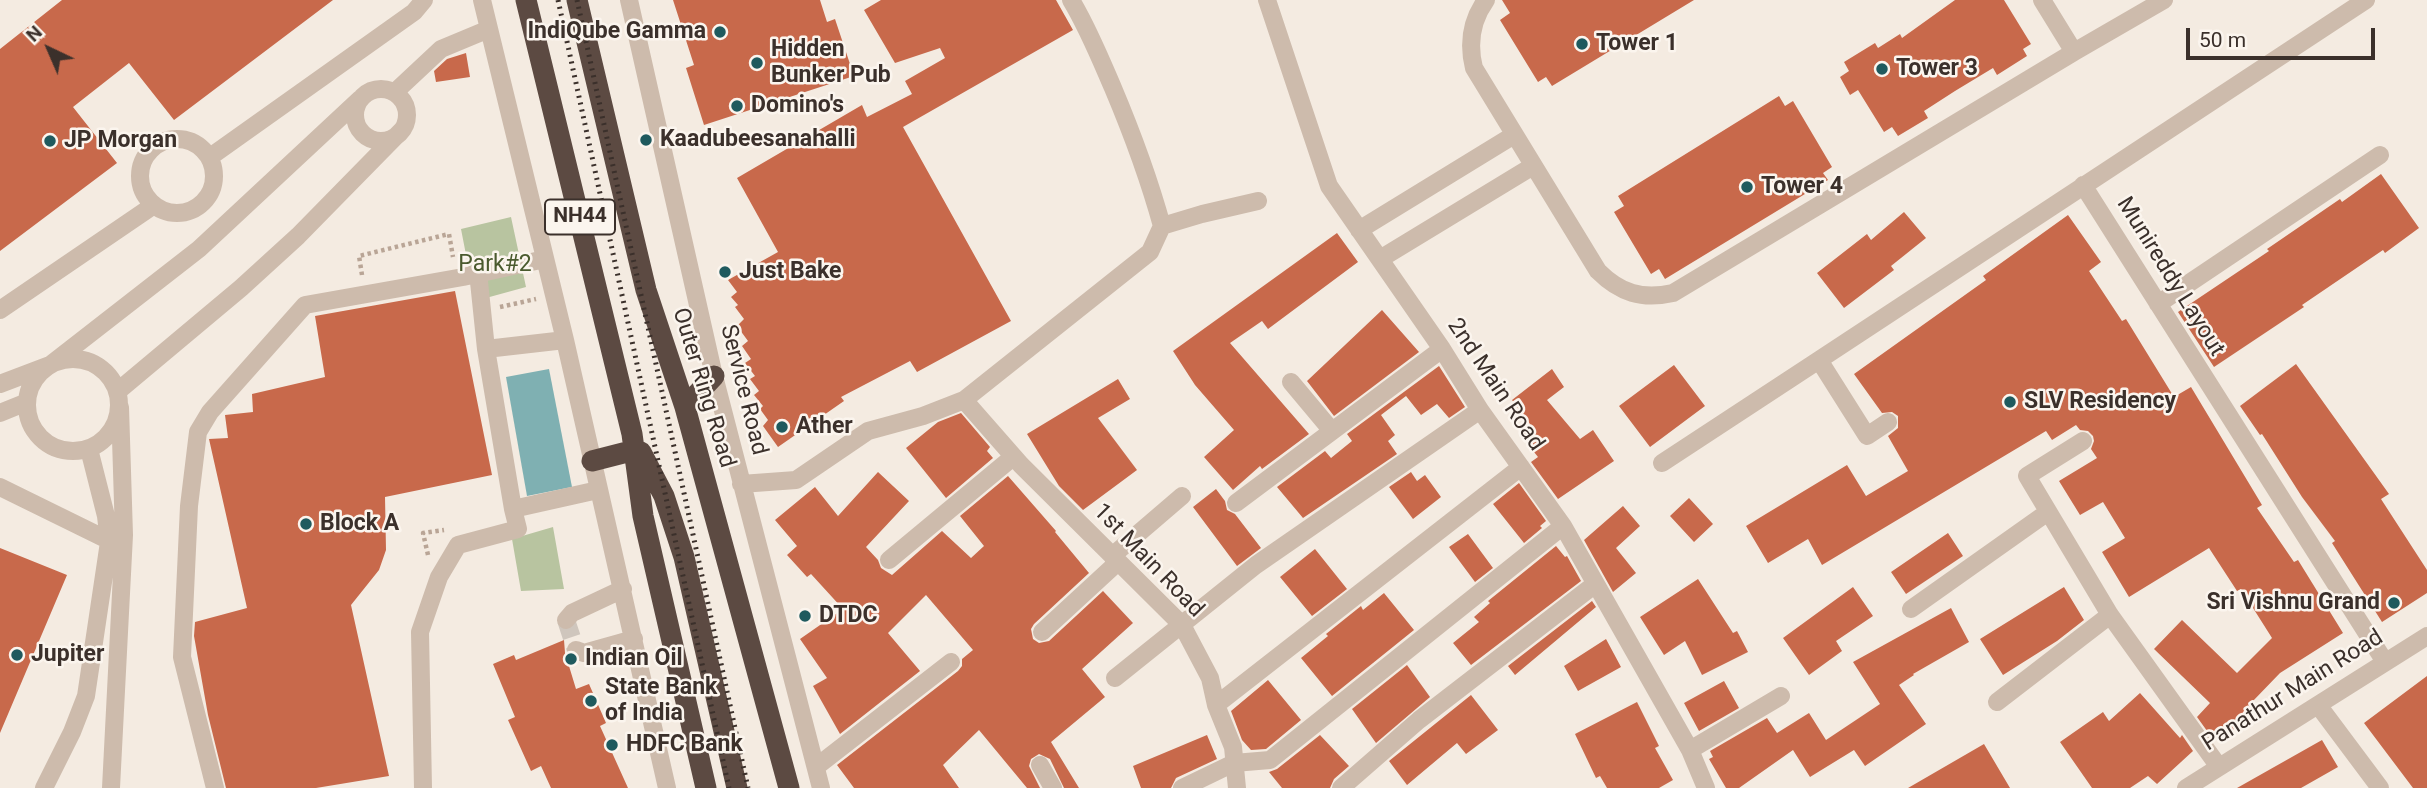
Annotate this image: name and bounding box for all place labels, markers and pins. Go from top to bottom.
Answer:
place label: IndiQube Gamma [527,18,706,46]
marker: IndiQube Gamma [712,24,728,40]
place label: Tower 1 [1596,30,1678,58]
place label: Hidden Bunker Pub [771,36,891,90]
marker: Tower 1 [1574,36,1590,52]
marker: Hidden Bunker Pub [749,55,765,71]
place label: Tower 3 [1896,55,1978,83]
marker: Tower 3 [1874,61,1890,77]
place label: Domino's [751,92,844,120]
marker: Domino's [729,98,745,114]
place label: Kaadubeesanahalli [660,126,856,154]
place label: JP Morgan [64,127,177,155]
marker: Kaadubeesanahalli [638,132,654,148]
marker: JP Morgan [42,133,58,149]
place label: Tower 4 [1761,173,1843,201]
marker: Tower 4 [1739,179,1755,195]
place label: Just Bake [739,258,842,286]
marker: Just Bake [717,264,733,280]
place label: SLV Residency [2024,388,2176,416]
marker: SLV Residency [2002,394,2018,410]
place label: Ather [796,413,853,441]
marker: Ather [774,419,790,435]
place label: Block A [320,510,399,538]
marker: Block A [298,516,314,532]
place label: Sri Vishnu Grand [2206,589,2380,617]
marker: Sri Vishnu Grand [2386,595,2402,611]
place label: DTDC [819,602,877,630]
marker: DTDC [797,608,813,624]
place label: Jupiter [31,641,104,669]
place label: Indian Oil [585,645,683,673]
marker: Jupiter [9,647,25,663]
marker: Indian Oil [563,651,579,667]
place label: State Bank of India [605,674,717,728]
marker: State Bank of India [583,693,599,709]
place label: HDFC Bank [626,731,743,759]
marker: HDFC Bank [604,737,620,753]

